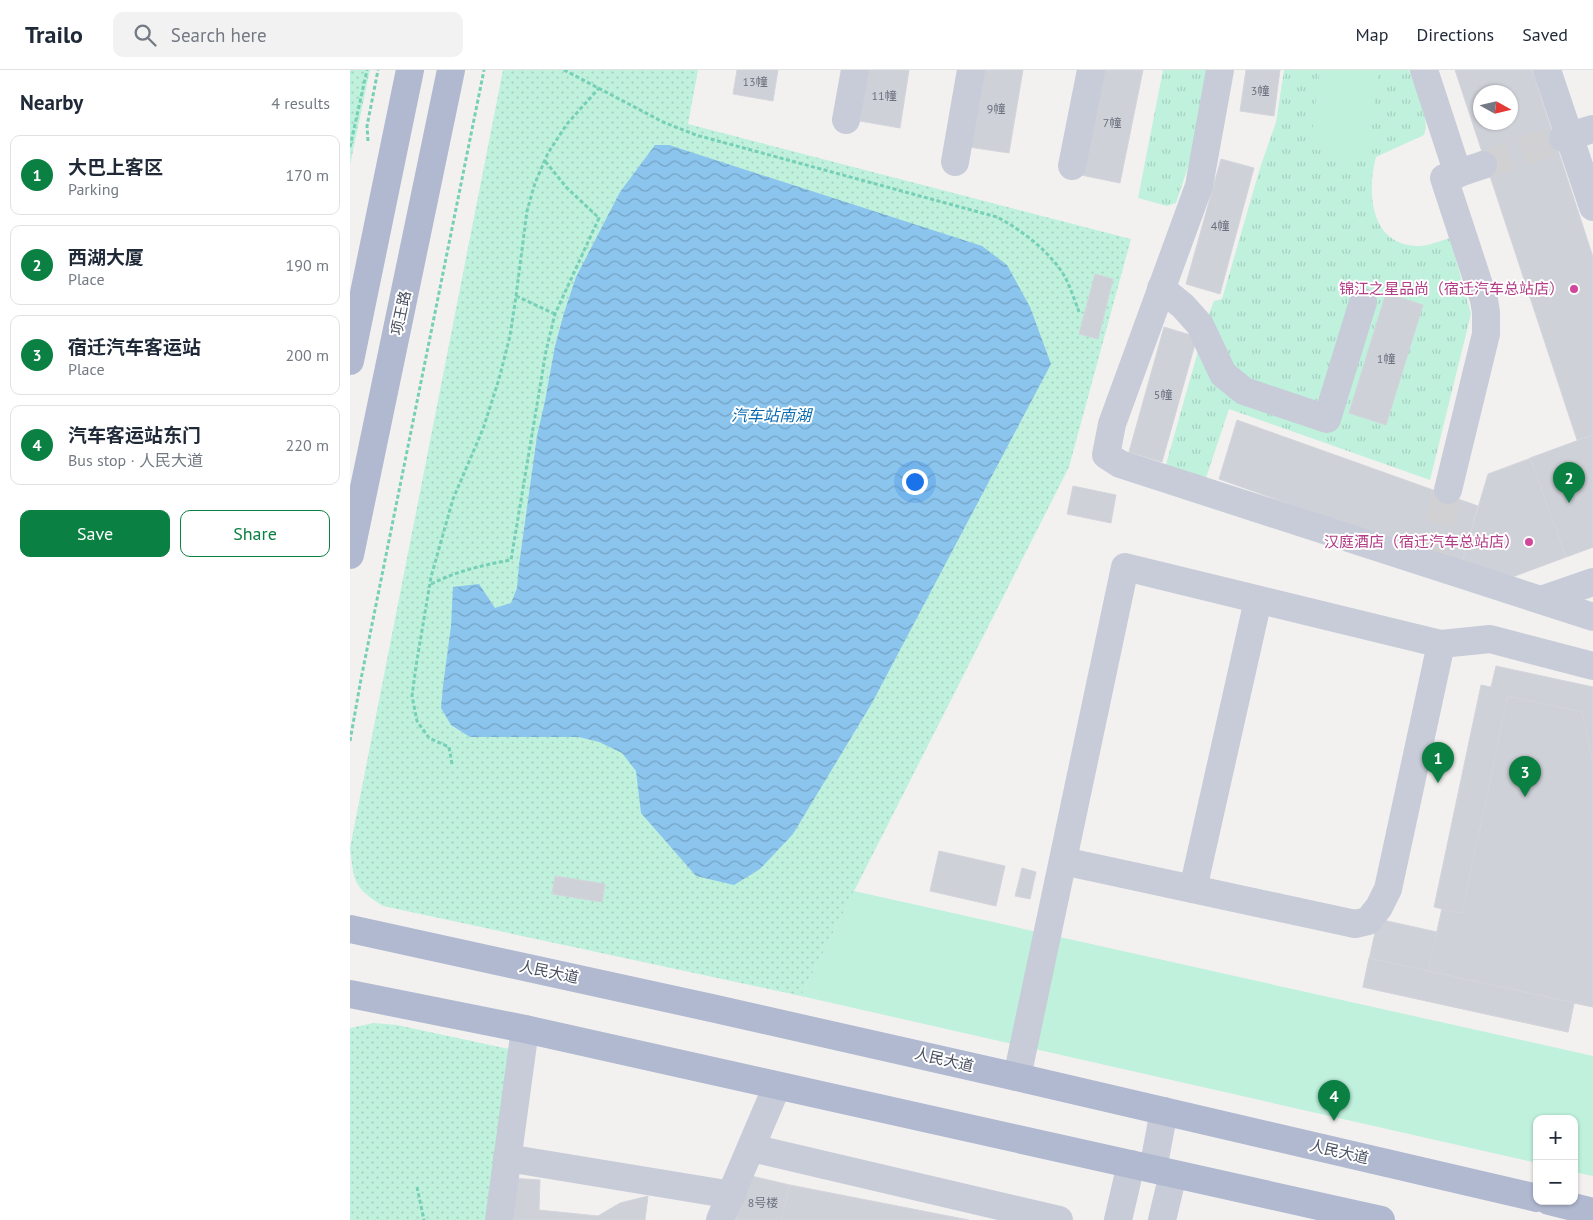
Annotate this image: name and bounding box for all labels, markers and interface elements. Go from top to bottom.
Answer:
search box [113,12,463,57]
text: Trailo [25,19,83,50]
icon: search [131,21,159,49]
text: Search here [171,23,267,47]
text: Map [1356,23,1388,46]
text: Directions [1416,23,1494,46]
text: Saved [1522,23,1568,46]
house number: 13幢 [742,74,768,89]
house number: 3幢 [1251,83,1269,98]
north arrow [1473,85,1518,130]
house number: 11幢 [871,88,897,103]
text: Nearby [20,89,83,116]
text: 4 results [271,93,330,113]
house number: 9幢 [987,101,1005,116]
house number: 7幢 [1103,115,1121,130]
text: 大巴上客区 [68,155,163,179]
text: 1 [32,165,42,185]
text: 170 m [286,165,329,185]
text: Parking [68,179,119,199]
house number: 4幢 [1211,218,1229,233]
text: 西湖大厦 [68,245,144,269]
text: 2 [32,255,42,275]
text: 190 m [286,255,329,275]
text: Place [68,269,105,289]
place label: 锦江之星品尚（宿迁汽车总站店） [1339,279,1564,298]
marker: 锦江之星品尚（宿迁汽车总站店） [1568,283,1580,295]
street label: 项王路 [387,289,414,337]
text: 宿迁汽车客运站 [68,335,201,359]
text: 3 [32,345,42,365]
text: 200 m [286,345,329,365]
house number: 1幢 [1377,351,1395,366]
text: Place [68,359,105,379]
house number: 5幢 [1154,387,1172,402]
water label: 汽车站南湖 [731,405,814,425]
text: 汽车客运站东门 [68,423,201,447]
text: 4 [32,435,42,455]
text: 220 m [286,435,329,455]
text: Bus stop · 人民大道 [68,450,203,470]
pin: 2 [1553,462,1585,503]
your location [902,469,928,495]
button: Save [20,510,170,557]
button: Share [180,510,330,557]
place label: 汉庭酒店（宿迁汽车总站店） [1324,532,1519,551]
marker: 汉庭酒店（宿迁汽车总站店） [1523,536,1535,548]
pin: 1 [1422,742,1454,783]
pin: 3 [1509,756,1541,797]
street label: 人民大道 [518,956,580,987]
street label: 人民大道 [913,1044,975,1076]
pin: 4 [1318,1080,1350,1121]
map controls [1533,1115,1578,1205]
button: + [1533,1115,1578,1160]
street label: 人民大道 [1308,1136,1370,1168]
button: − [1533,1160,1578,1205]
house number: 8号楼 [748,1195,778,1210]

